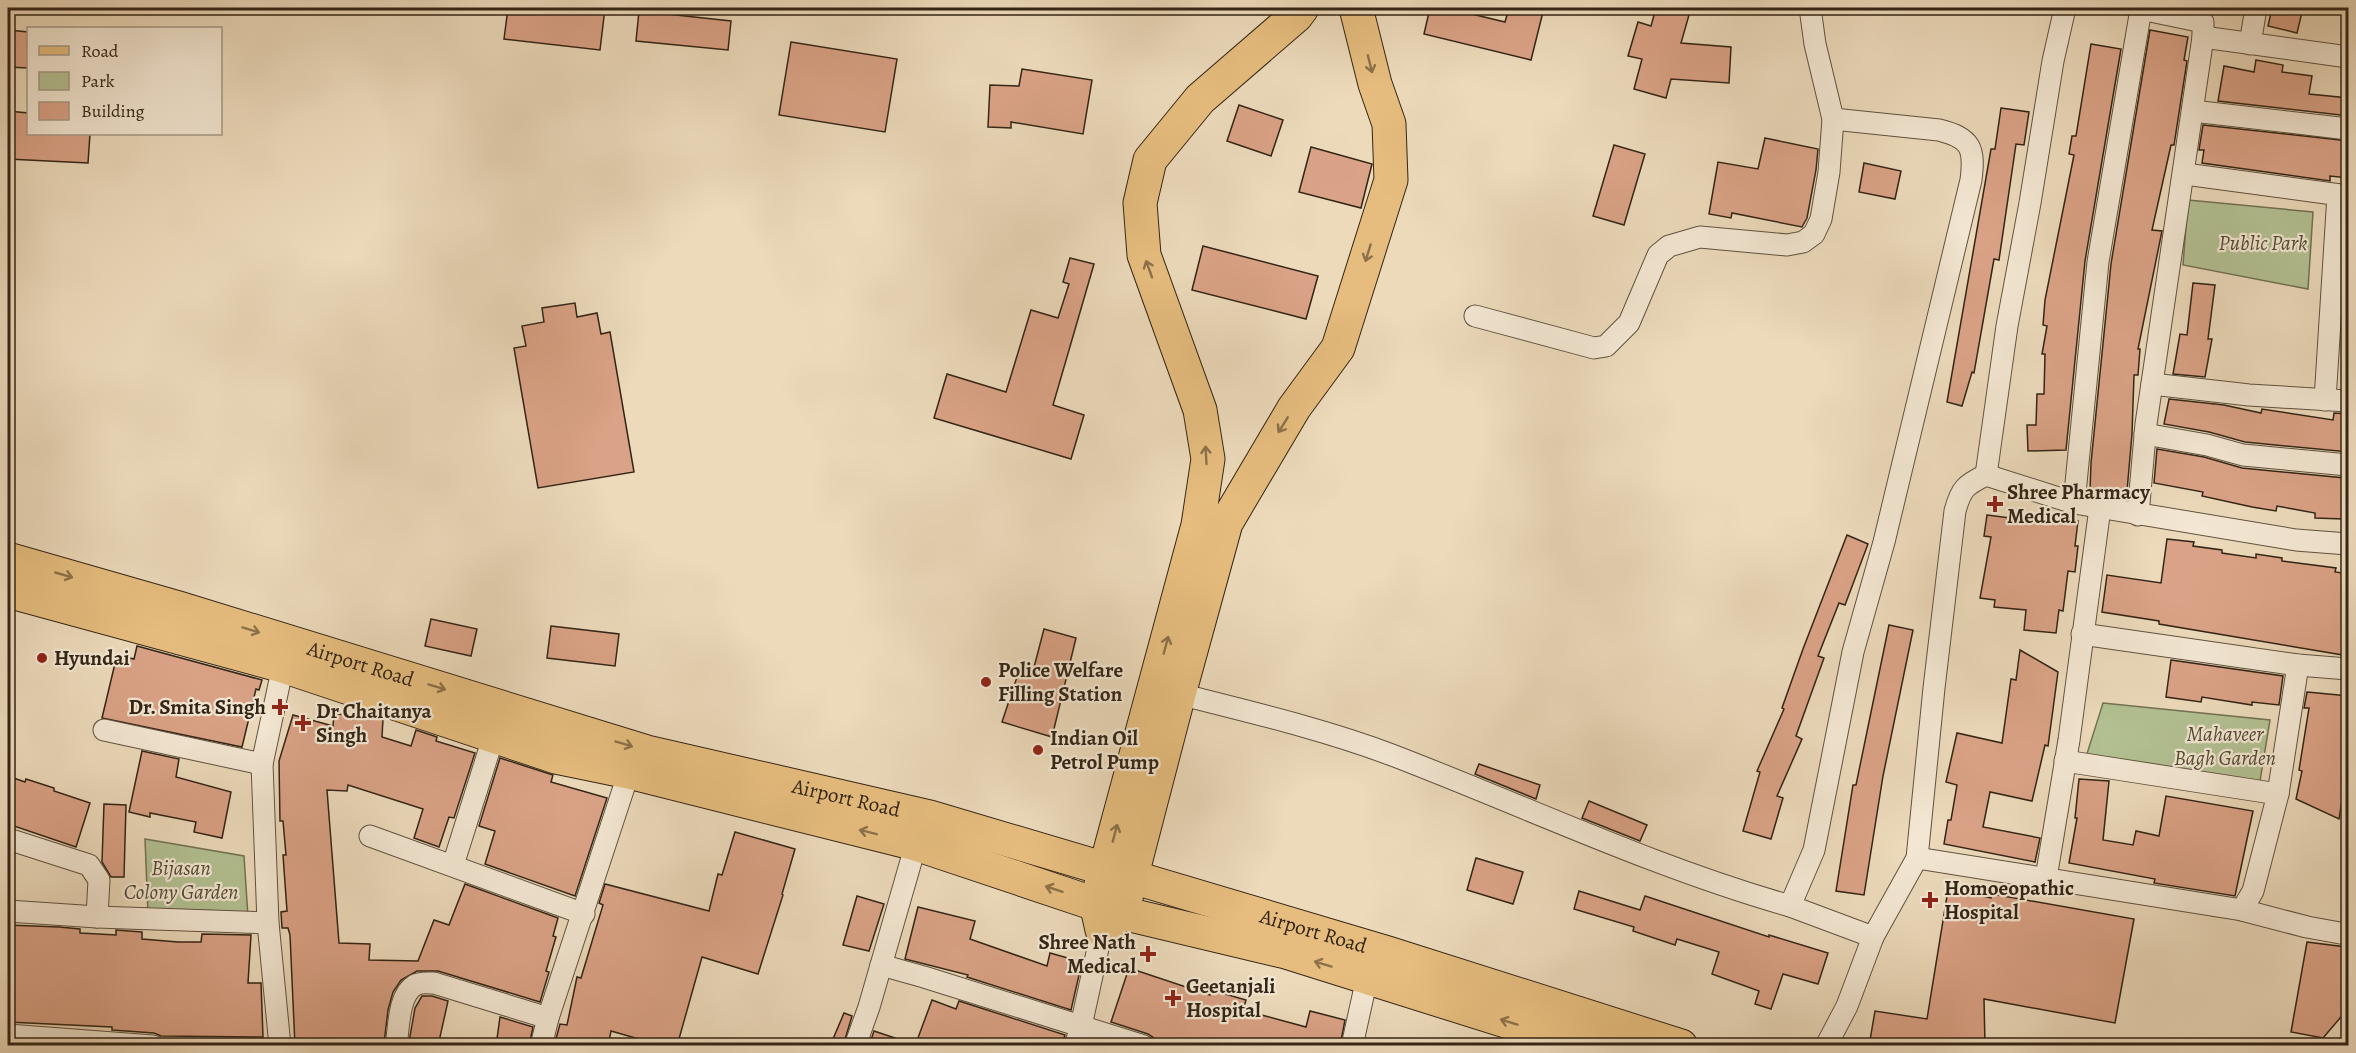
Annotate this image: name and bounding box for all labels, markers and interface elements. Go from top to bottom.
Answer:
legend [27,27,222,135]
text: Road [81,39,119,63]
one-way arrow [1364,55,1376,74]
text: Park [81,69,115,93]
text: Building [81,99,145,123]
park label: Public Park [2219,229,2307,257]
one-way arrow [1362,243,1373,262]
one-way arrow [1143,260,1154,279]
one-way arrow [1277,417,1290,434]
one-way arrow [1200,445,1211,465]
place label: Shree Pharmacy Medical [2007,478,2151,530]
marker: Shree Pharmacy Medical [1988,497,2002,511]
one-way arrow [54,570,73,581]
one-way arrow [241,625,260,636]
street label: Airport Road [303,634,418,694]
one-way arrow [1161,635,1172,654]
place label: Hyundai [54,644,130,672]
marker: Hyundai [35,651,49,665]
place label: Police Welfare Filling Station [998,656,1123,708]
marker: Police Welfare Filling Station [979,675,993,689]
one-way arrow [427,682,446,693]
place label: Dr. Smita Singh [129,693,266,721]
place label: Dr Chaitanya Singh [316,697,433,749]
marker: Dr. Smita Singh [271,698,289,716]
marker: Dr Chaitanya Singh [294,714,312,732]
park label: Mahaveer Bagh Garden [2174,720,2276,772]
place label: Indian Oil Petrol Pump [1050,724,1159,776]
one-way arrow [614,739,633,750]
marker: Indian Oil Petrol Pump [1031,743,1045,757]
street label: Airport Road [788,772,904,824]
one-way arrow [1110,824,1121,843]
one-way arrow [859,826,878,837]
park label: Bijasan Colony Garden [124,854,238,906]
place label: Homoeopathic Hospital [1944,874,2074,926]
one-way arrow [1045,883,1064,894]
marker: Homoeopathic Hospital [1921,891,1939,909]
street label: Airport Road [1256,901,1371,960]
place label: Shree Nath Medical [1038,928,1136,980]
marker: Shree Nath Medical [1141,947,1155,961]
one-way arrow [1314,958,1333,969]
place label: Geetanjali Hospital [1186,972,1275,1024]
marker: Geetanjali Hospital [1164,989,1182,1007]
one-way arrow [1500,1016,1519,1027]

